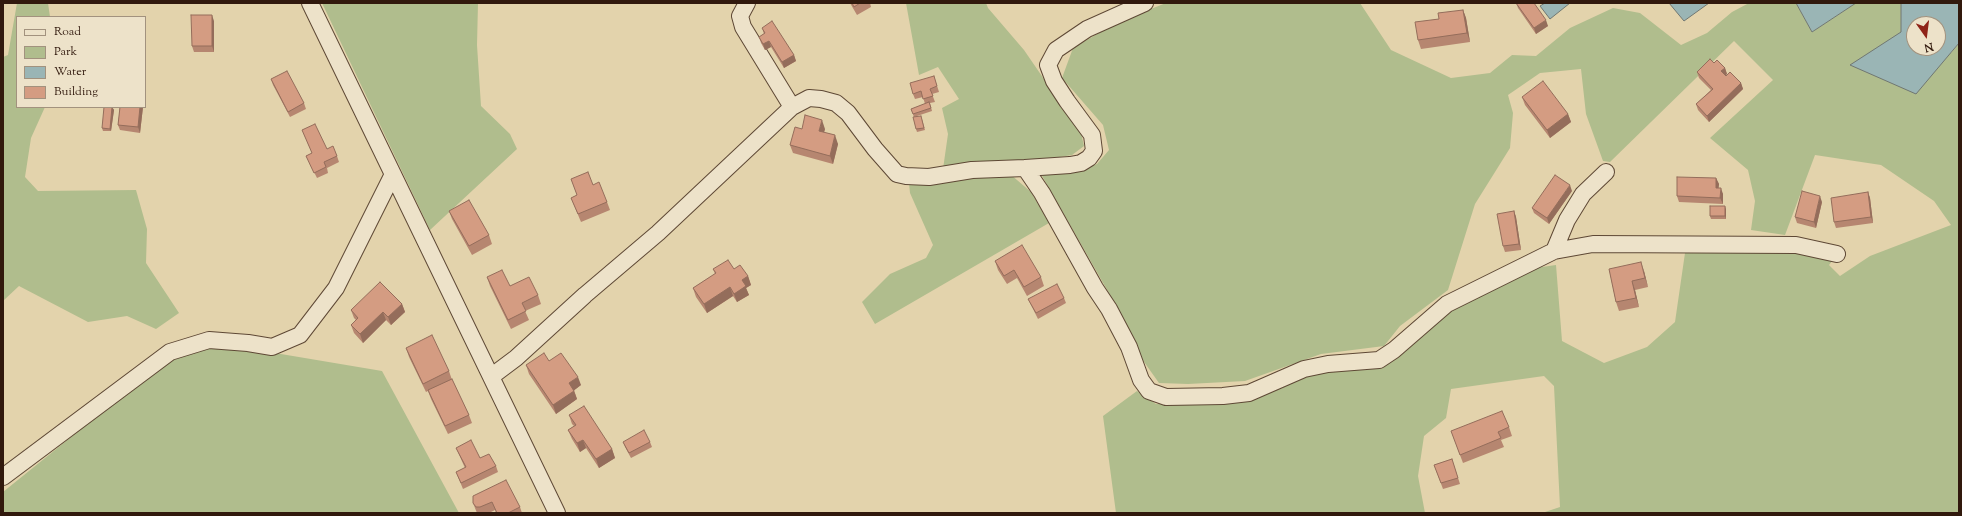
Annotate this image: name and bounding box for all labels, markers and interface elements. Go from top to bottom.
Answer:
legend [16,16,146,108]
north arrow [1906,16,1946,56]
text: Road [54,23,81,41]
text: N [1922,38,1935,55]
text: Park [54,43,77,61]
text: Water [54,63,86,81]
text: Building [54,83,98,101]

